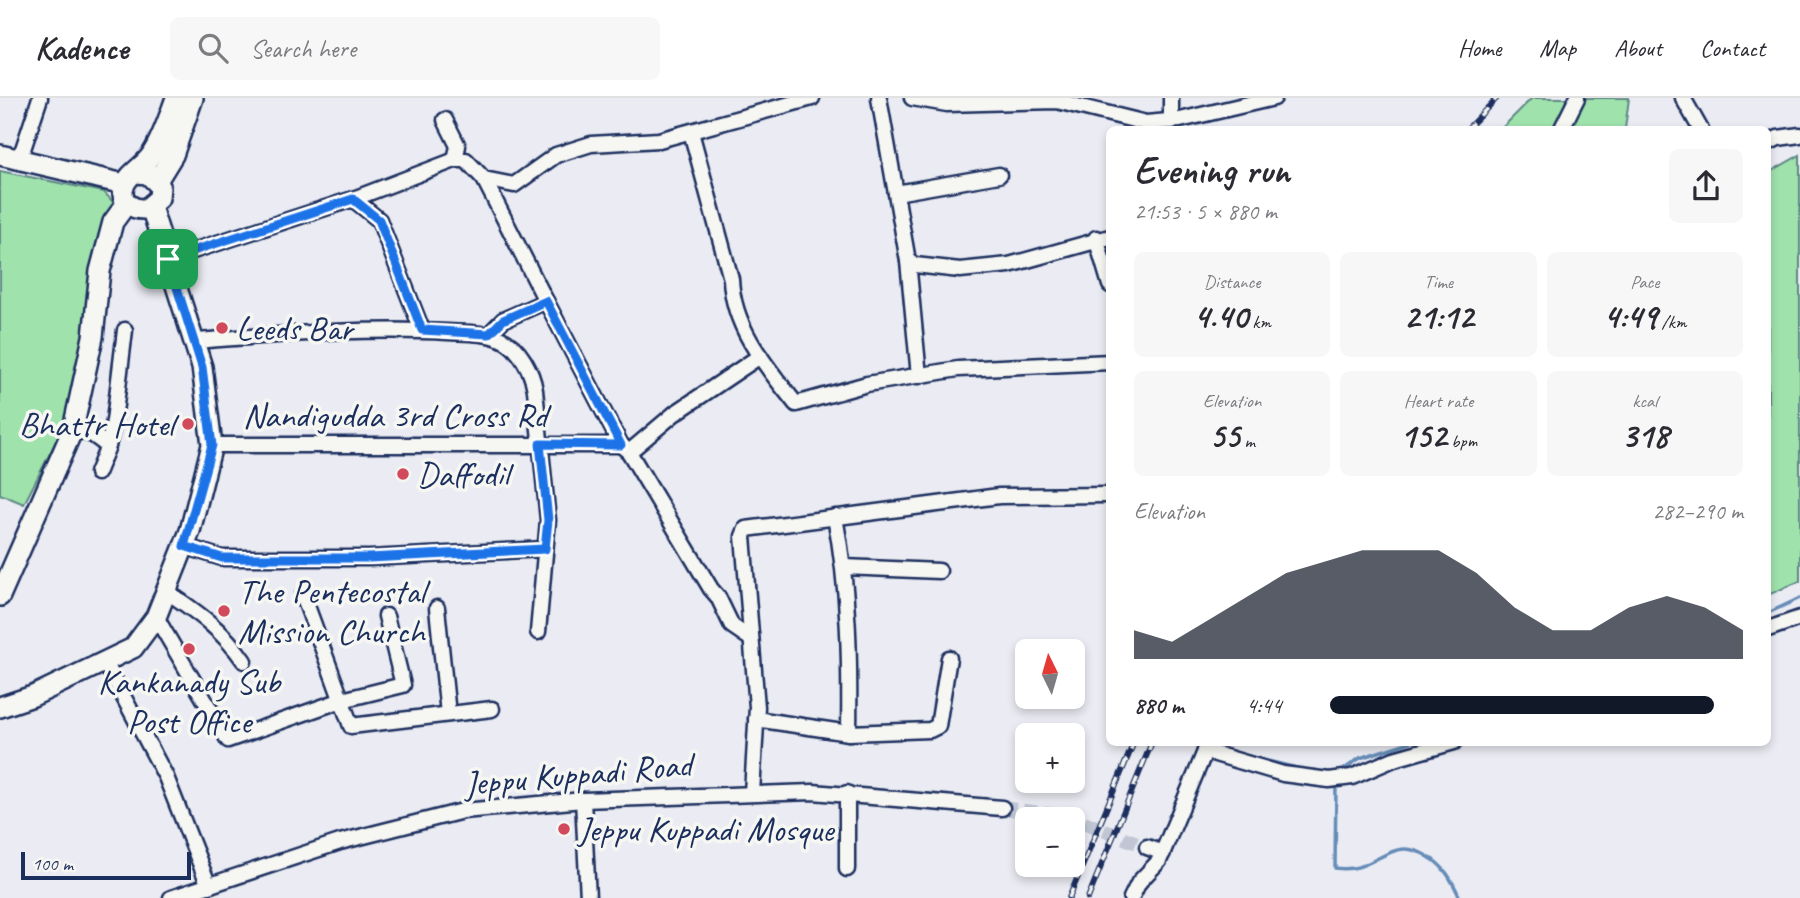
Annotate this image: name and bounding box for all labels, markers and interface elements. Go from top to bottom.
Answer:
search box [170,17,660,80]
text: Kadence [35,27,128,69]
icon: search [194,29,232,67]
text: Search here [250,32,356,65]
text: Home [1458,33,1501,63]
text: Map [1539,33,1576,63]
text: About [1614,33,1662,63]
text: Contact [1700,33,1765,63]
text: Evening run [1134,147,1290,194]
button: share [1669,149,1743,223]
text: 21:53 · 5 × 880 m [1134,197,1277,226]
pin [138,229,198,289]
icon: arrive [149,240,187,278]
text: Distance [1204,270,1261,294]
text: Time [1424,270,1453,294]
text: Pace [1630,270,1659,294]
text: 4.40 [1193,294,1248,339]
text: 21:12 [1404,294,1473,339]
text: 4:49 [1603,294,1657,339]
place label: Leeds Bar [236,306,355,351]
text: km [1248,310,1271,334]
text: /km [1657,310,1686,334]
marker: Leeds Bar [214,320,230,336]
text: Elevation [1203,389,1261,413]
text: Heart rate [1404,389,1473,413]
text: kcal [1632,389,1657,413]
street label: Nandigudda 3rd Cross Rd [243,393,553,438]
place label: Bhattr Hotel [19,402,180,447]
text: 55 [1209,413,1240,458]
text: 152 [1400,413,1447,458]
text: 318 [1621,413,1668,458]
marker: Bhattr Hotel [180,416,196,432]
text: m [1240,429,1255,453]
text: bpm [1447,429,1477,453]
place label: Daffodil [417,452,515,497]
marker: Daffodil [395,466,411,482]
text: Elevation [1134,497,1205,526]
text: 282–290 m [1652,497,1743,526]
place label: The Pentecostal Mission Church [238,569,431,654]
marker: The Pentecostal Mission Church [216,603,232,619]
north arrow [1015,639,1085,709]
map controls [1015,639,1085,877]
marker: Kankanady Sub Post Office [181,641,197,657]
place label: Kankanady Sub Post Office [98,659,282,744]
text: 880 m [1134,691,1184,720]
text: 4:44 [1246,691,1282,720]
button: + [1015,723,1085,793]
street label: Jeppu Kuppadi Road [460,741,699,807]
place label: Jeppu Kuppadi Mosque [576,807,836,852]
button: − [1015,807,1085,877]
marker: Jeppu Kuppadi Mosque [556,821,572,837]
scale bar [21,849,191,881]
text: 100 m [32,852,73,876]

